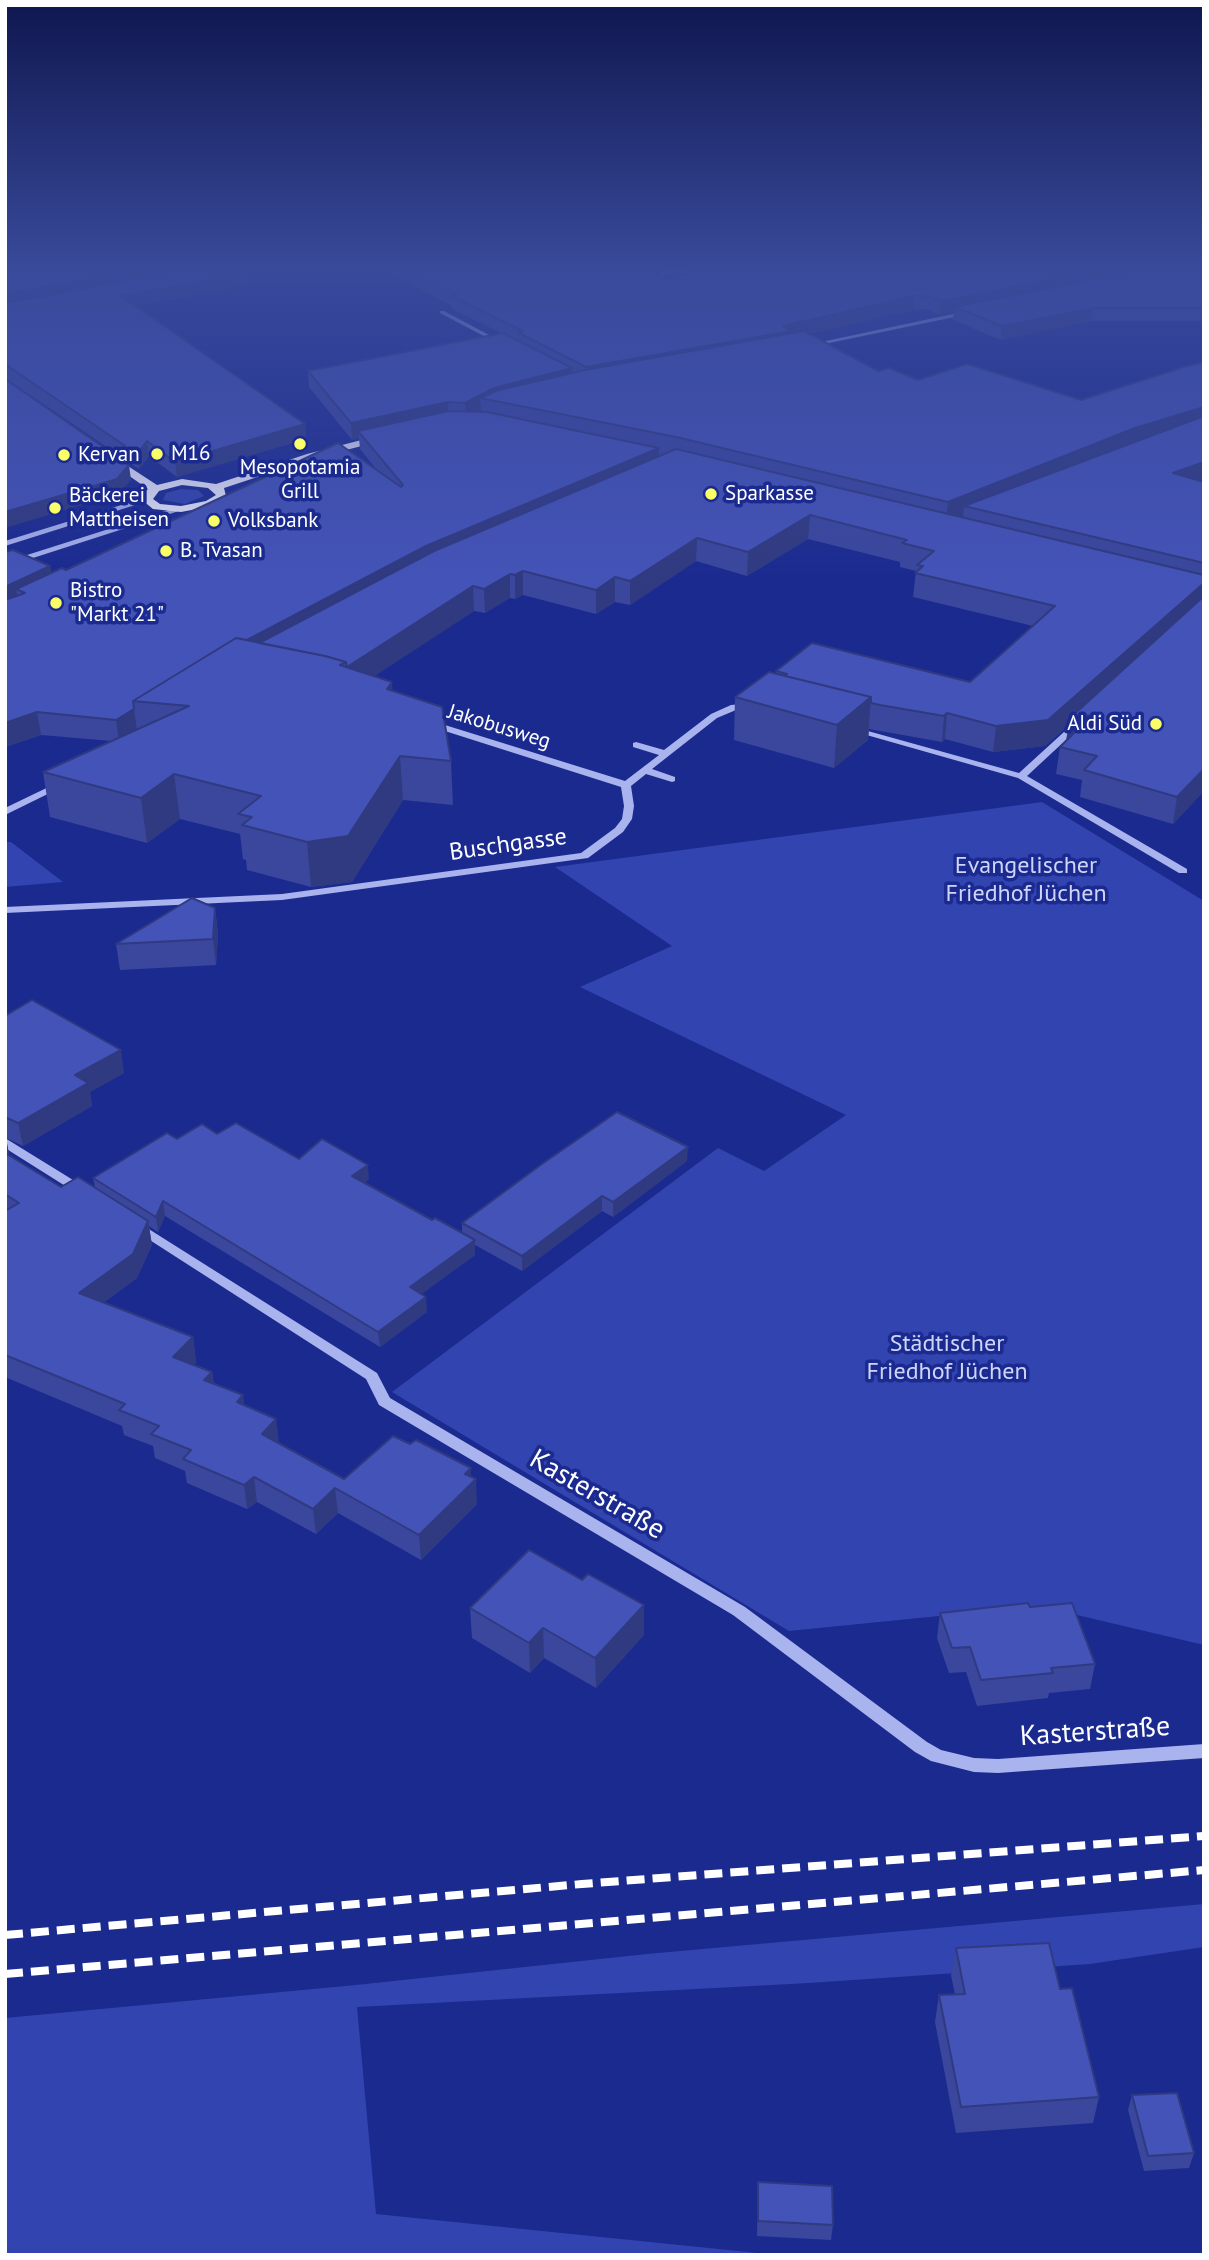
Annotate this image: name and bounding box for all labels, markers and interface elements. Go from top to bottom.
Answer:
marker: Mesopotamia Grill [292,436,308,452]
place label: M16 [171,441,211,467]
place label: Kervan [78,442,140,468]
marker: M16 [149,446,165,462]
marker: Kervan [56,447,72,463]
place label: Mesopotamia Grill [240,455,360,505]
place label: Sparkasse [725,481,814,507]
place label: Bäckerei Mattheisen [69,483,169,533]
marker: Sparkasse [703,486,719,502]
marker: Bäckerei Mattheisen [47,500,63,516]
place label: Volksbank [228,508,318,534]
marker: Volksbank [206,513,222,529]
place label: B. Tvasan [180,538,263,564]
marker: B. Tvasan [158,543,174,559]
place label: Bistro "Markt 21" [70,578,164,628]
marker: Bistro "Markt 21" [48,595,64,611]
street label: Jakobusweg [445,699,553,755]
place label: Aldi Süd [1067,711,1142,737]
marker: Aldi Süd [1148,716,1164,732]
street label: Buschgasse [447,823,569,867]
park label: Evangelischer Friedhof Jüchen [945,852,1107,908]
park label: Städtischer Friedhof Jüchen [866,1330,1028,1386]
street label: Kasterstraße [523,1443,671,1547]
street label: Kasterstraße [1019,1710,1171,1754]

